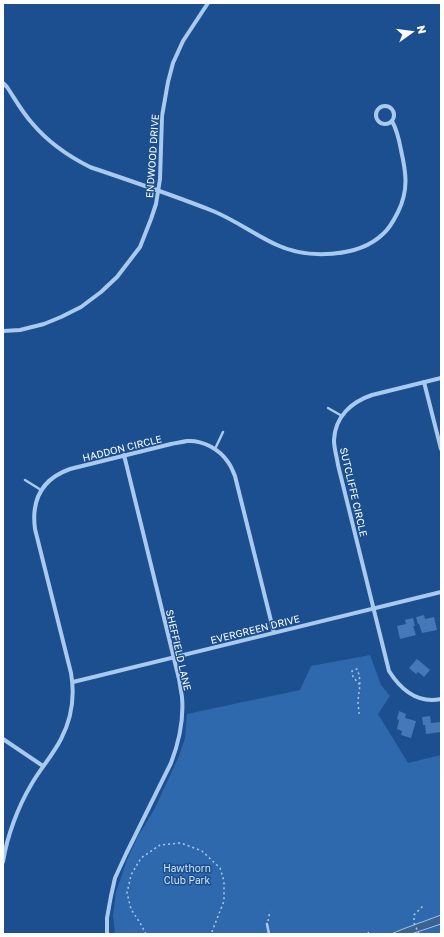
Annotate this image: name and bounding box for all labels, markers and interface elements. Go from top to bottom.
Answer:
north arrow [392,12,432,52]
text: N [415,24,430,35]
street label: ENDWOOD DRIVE [143,114,161,198]
street label: HADDON CIRCLE [81,432,163,464]
street label: SUTCLIFFE CIRCLE [338,446,370,538]
street label: SHEFFIELD LANE [164,608,194,692]
street label: EVERGREEN DRIVE [209,612,301,646]
park label: Hawthorn Club Park [163,862,211,886]

